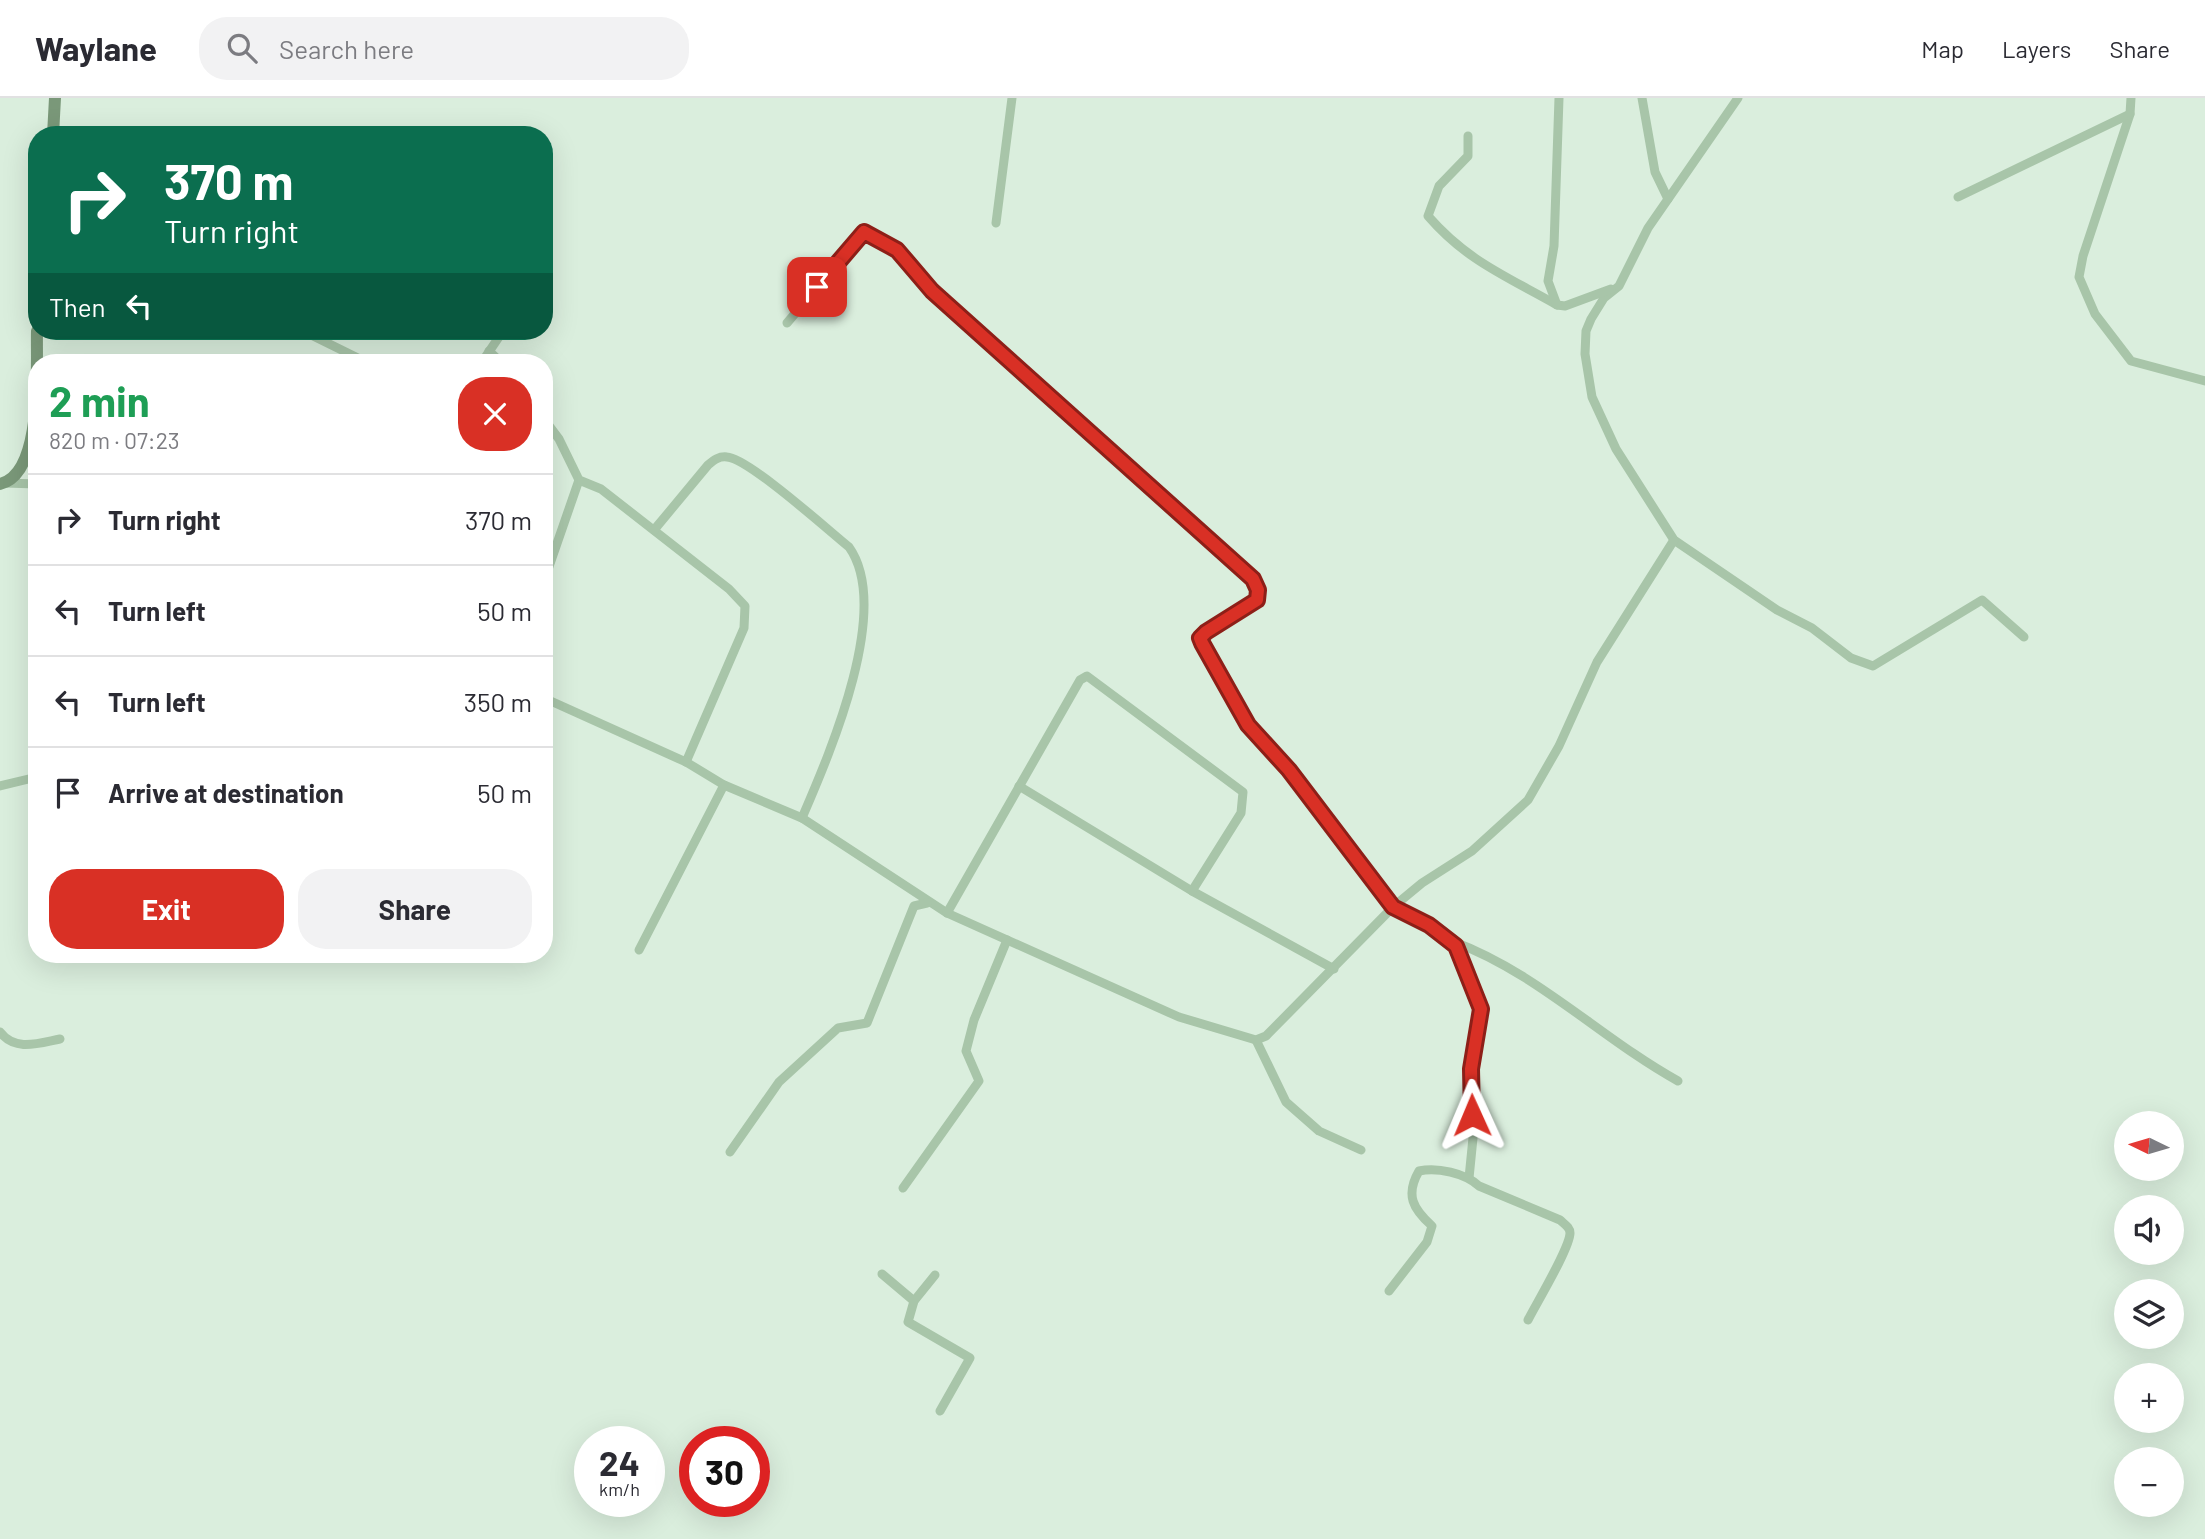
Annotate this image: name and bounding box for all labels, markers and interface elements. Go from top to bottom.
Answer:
search box [199,17,689,80]
text: Waylane [35,28,157,68]
icon: search [223,29,261,67]
text: Search here [279,33,414,64]
text: Map [1921,34,1964,63]
text: Layers [2002,34,2071,63]
text: Share [2109,34,2170,63]
text: 370 m [164,151,293,210]
icon: right [49,154,140,245]
text: Turn right [164,211,299,249]
pin [787,257,847,317]
icon: arrive [798,268,836,306]
icon: left [120,287,158,325]
text: Then [49,291,106,322]
text: 2 min [49,375,150,425]
button: close [458,377,532,451]
text: 820 m · 07:23 [49,426,180,454]
icon: right [49,501,87,539]
text: Turn right [108,504,221,535]
text: 370 m [465,504,532,535]
icon: left [49,592,87,630]
text: Turn left [108,595,206,626]
text: 50 m [477,595,532,626]
icon: left [49,683,87,721]
text: Turn left [108,686,206,717]
text: 350 m [464,686,532,717]
icon: arrive [49,774,87,812]
text: Arrive at destination [108,777,344,808]
text: 50 m [477,777,532,808]
button: Exit [49,869,284,949]
button: Share [298,869,532,949]
position arrow [1435,1078,1509,1152]
north arrow [2114,1111,2184,1181]
map controls [2114,1111,2184,1517]
button: sound [2114,1195,2184,1265]
button: layers [2114,1279,2184,1349]
button: + [2114,1363,2184,1433]
speed limit sign: 30 [679,1426,770,1517]
text: 24 [599,1441,640,1483]
button: − [2114,1447,2184,1517]
text: km/h [599,1478,640,1500]

